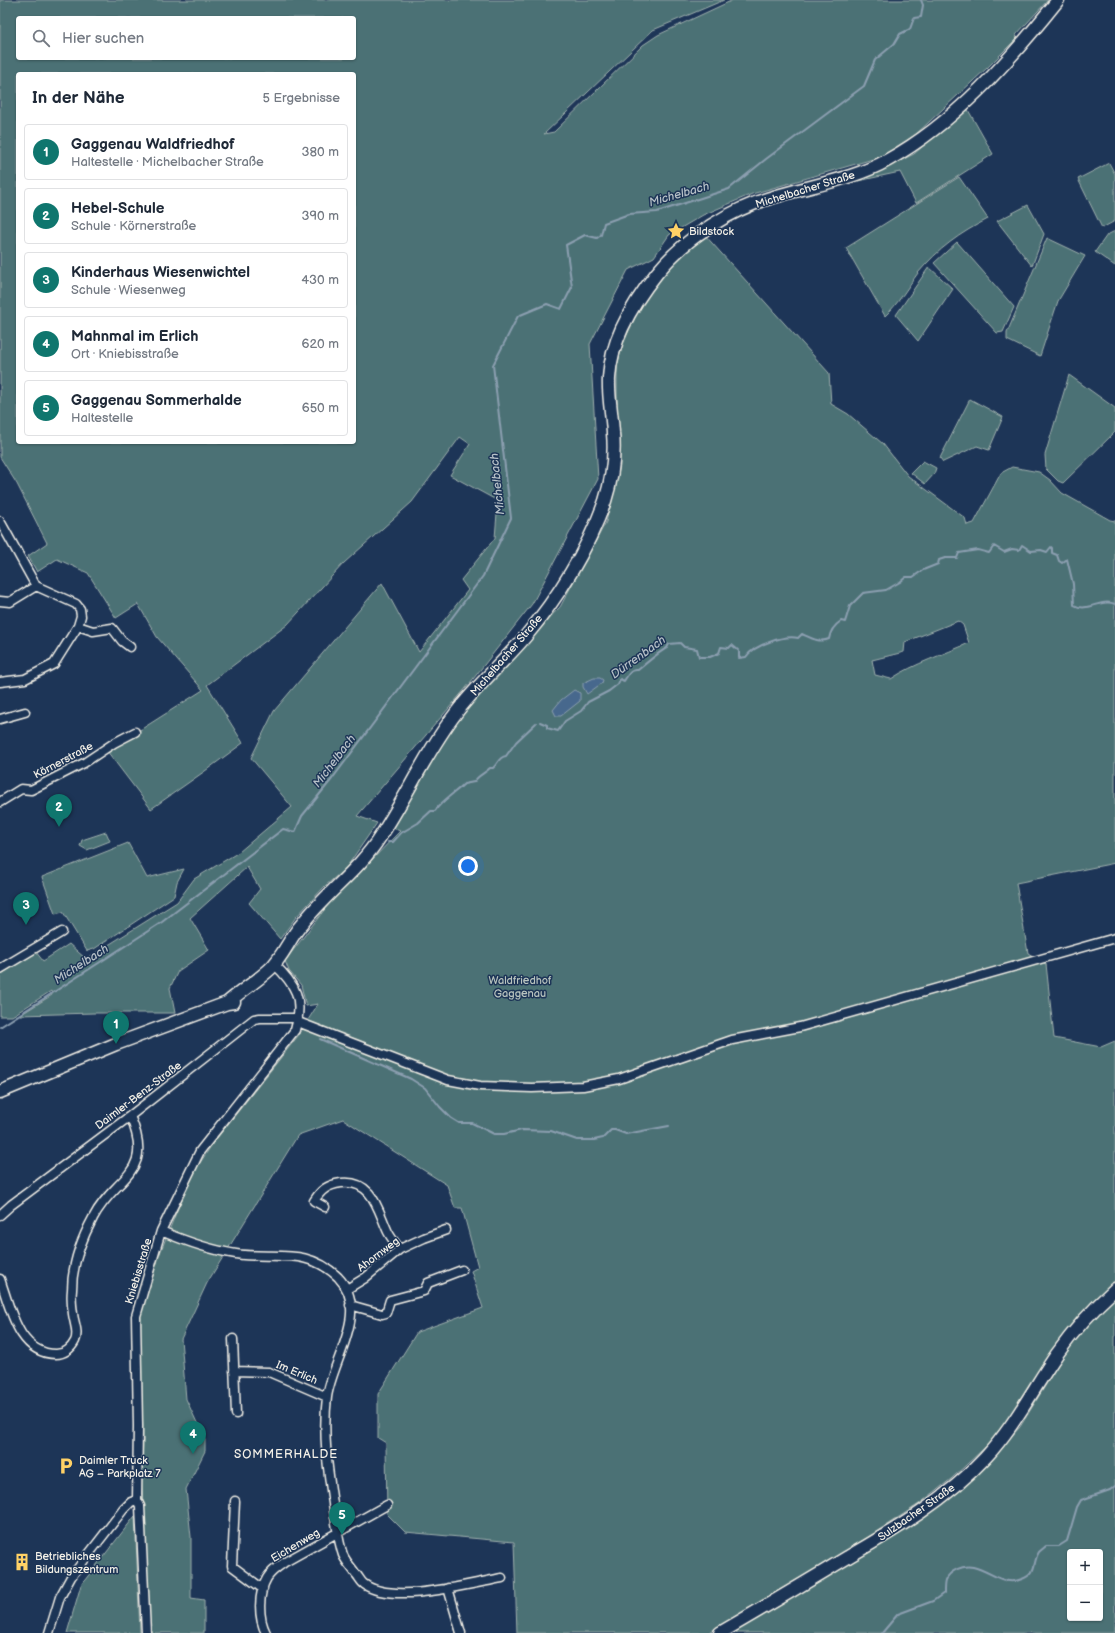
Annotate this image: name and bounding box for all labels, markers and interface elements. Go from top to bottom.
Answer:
search box [16,16,356,60]
icon: search [30,27,52,49]
text: Hier suchen [62,29,144,48]
text: In der Nähe [32,88,125,108]
text: 5 Ergebnisse [263,90,340,106]
text: Gaggenau Waldfriedhof [71,135,235,154]
text: 1 [43,144,49,160]
text: 380 m [302,144,339,160]
text: Haltestelle · Michelbacher Straße [71,154,264,170]
street label: Michelbacher Straße [754,168,857,211]
water label: Michelbach [647,179,711,210]
text: Hebel-Schule [71,199,164,218]
text: 2 [42,208,50,224]
text: 390 m [302,208,339,224]
text: Schule · Körnerstraße [71,218,196,234]
place icon: Bildstock [666,221,686,241]
place label: Bildstock [689,225,734,238]
text: Kinderhaus Wiesenwichtel [71,263,250,282]
text: 3 [42,272,50,288]
text: 430 m [301,272,339,288]
text: Schule · Wiesenweg [71,282,186,298]
text: Mahnmal im Erlich [71,327,198,346]
text: 4 [42,336,50,352]
text: 620 m [301,336,339,352]
text: Ort · Kniebisstraße [71,346,179,362]
text: Gaggenau Sommerhalde [71,391,242,410]
text: 5 [42,400,50,416]
text: 650 m [302,400,339,416]
text: Haltestelle [71,410,133,426]
water label: Michelbach [487,452,508,516]
street label: Michelbacher Straße [468,612,545,699]
water label: Dürrenbach [608,632,669,682]
water label: Michelbach [310,732,359,791]
street label: Körnerstraße [31,739,96,782]
pin: 2 [46,794,72,827]
your location [458,856,478,876]
pin: 3 [13,892,39,925]
water label: Michelbach [51,941,112,988]
park label: Waldfriedhof Gaggenau [489,974,552,1000]
pin: 1 [103,1011,129,1044]
street label: Daimler-Benz-Straße [93,1058,184,1132]
street label: Ahornweg [355,1234,402,1274]
street label: Kniebisstraße [122,1236,155,1306]
street label: Im Erlich [274,1358,319,1387]
pin: 4 [180,1421,206,1454]
district label: SOMMERHALDE [234,1447,338,1462]
place label: Daimler Truck AG − Parkplatz 7 [79,1454,161,1480]
parking icon: Daimler Truck AG − Parkplatz 7 [56,1456,76,1476]
street label: Sulzbacher Straße [875,1481,958,1544]
pin: 5 [329,1502,355,1535]
street label: Eichenweg [269,1526,322,1565]
map controls [1067,1549,1103,1621]
button: + [1067,1549,1103,1585]
place label: Betriebliches Bildungszentrum [35,1550,118,1576]
building icon: Betriebliches Bildungszentrum [12,1552,32,1572]
button: − [1067,1585,1103,1621]

